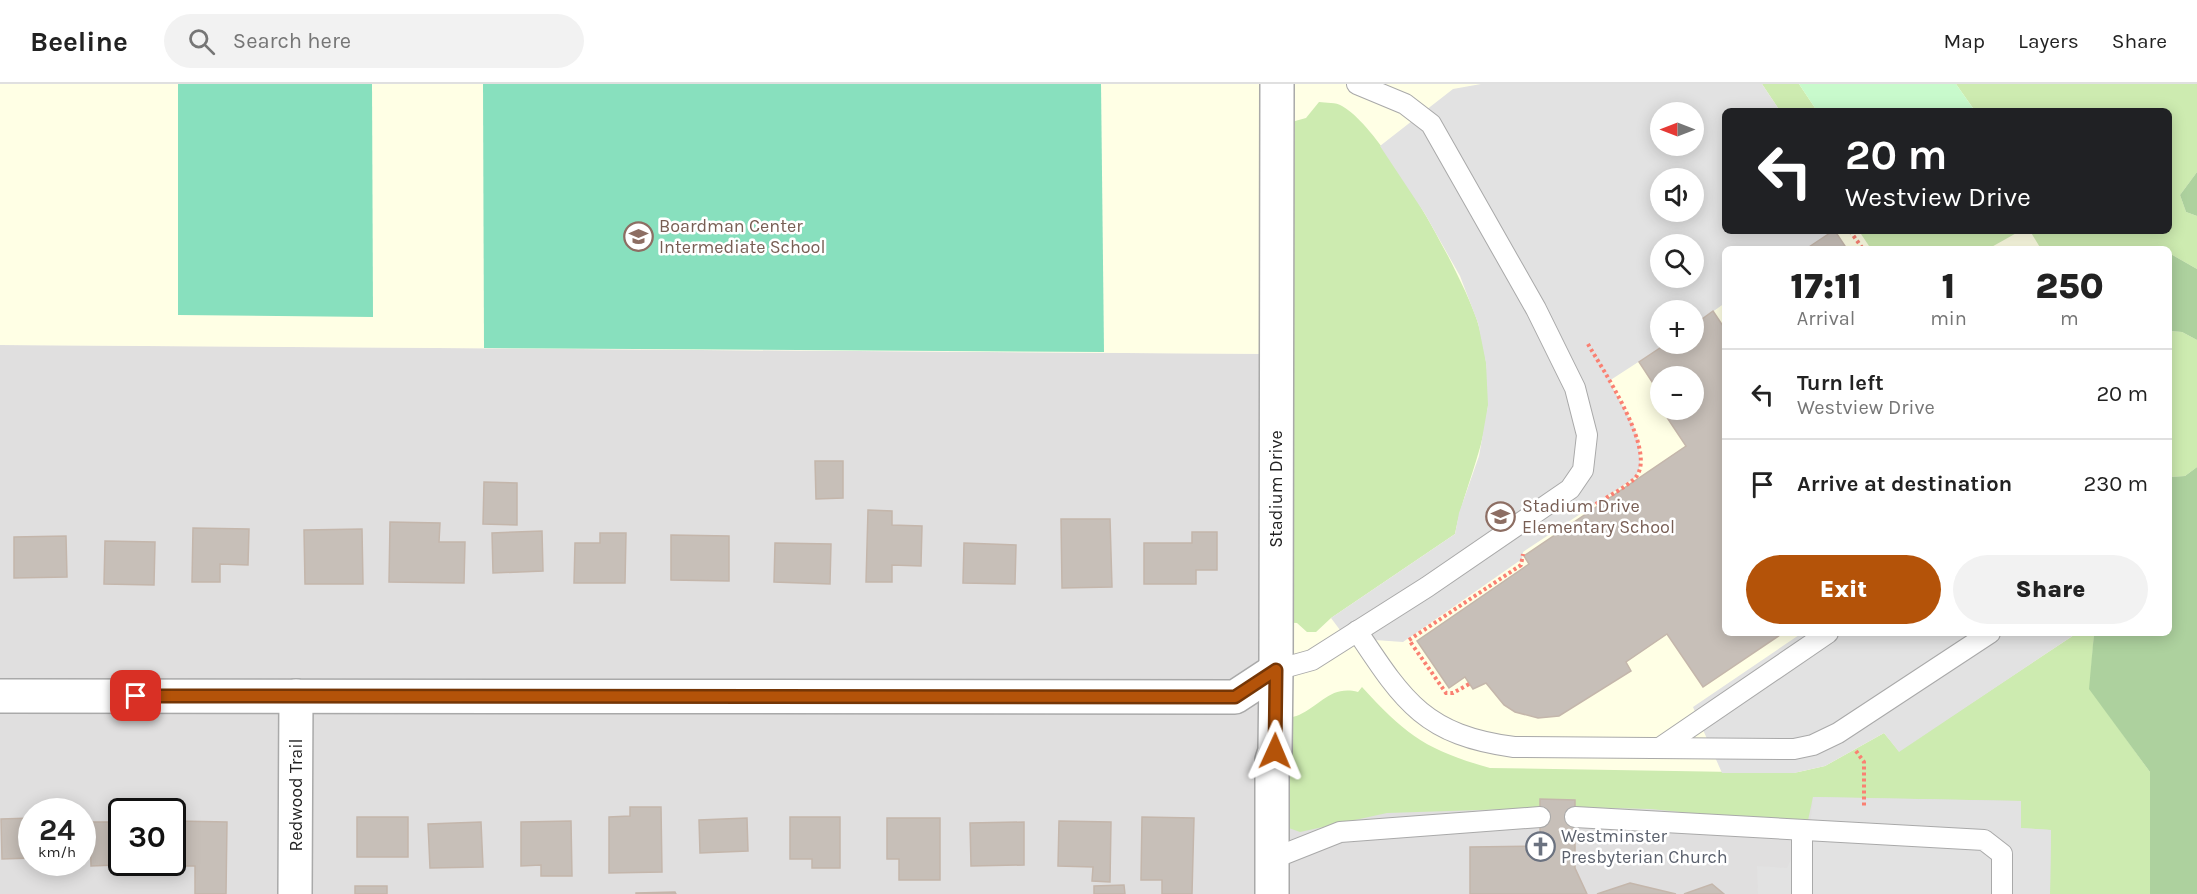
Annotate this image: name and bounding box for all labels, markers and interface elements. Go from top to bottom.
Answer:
search box [164,14,584,68]
text: Beeline [30,25,128,58]
icon: search [185,25,218,58]
text: Search here [233,28,351,54]
text: Map [1943,29,1985,53]
text: Layers [2018,29,2079,53]
text: Share [2112,29,2167,53]
north arrow [1650,102,1704,156]
map controls [1650,102,1704,420]
text: 20 m [1845,130,1947,180]
icon: left [1746,132,1824,210]
button: sound [1650,168,1704,222]
text: Westview Drive [1845,181,2031,213]
place label: Boardman Center Intermediate School [659,215,825,258]
school or university icon: Boardman Center Intermediate School [622,220,654,252]
button: search [1650,234,1704,288]
text: 17:11 [1790,265,1862,307]
text: 1 [1942,265,1955,307]
text: 250 [2035,265,2104,307]
button: + [1650,300,1704,354]
text: Arrival [1797,307,1855,330]
text: min [1930,307,1967,330]
text: m [2060,307,2079,330]
button: − [1650,366,1704,420]
text: Turn left [1797,370,1884,396]
icon: left [1746,378,1779,411]
text: 20 m [2096,381,2148,407]
text: Westview Drive [1797,396,1935,419]
street label: Stadium Drive [1265,430,1287,548]
icon: arrive [1746,468,1779,501]
text: Arrive at destination [1797,471,2012,497]
text: 230 m [2083,471,2148,497]
place label: Stadium Drive Elementary School [1522,495,1675,538]
school or university icon: Stadium Drive Elementary School [1485,500,1517,532]
button: Exit [1746,555,1941,624]
button: Share [1953,555,2148,624]
pin [110,670,161,721]
icon: arrive [119,679,152,712]
position arrow [1243,719,1307,783]
street label: Redwood Trail [285,738,307,852]
speed limit sign: 30 [108,798,186,876]
text: 24 [39,812,75,848]
place label: Westminster Presbyterian Church [1561,825,1728,868]
church icon: Westminster Presbyterian Church [1524,830,1556,862]
text: km/h [38,843,76,861]

